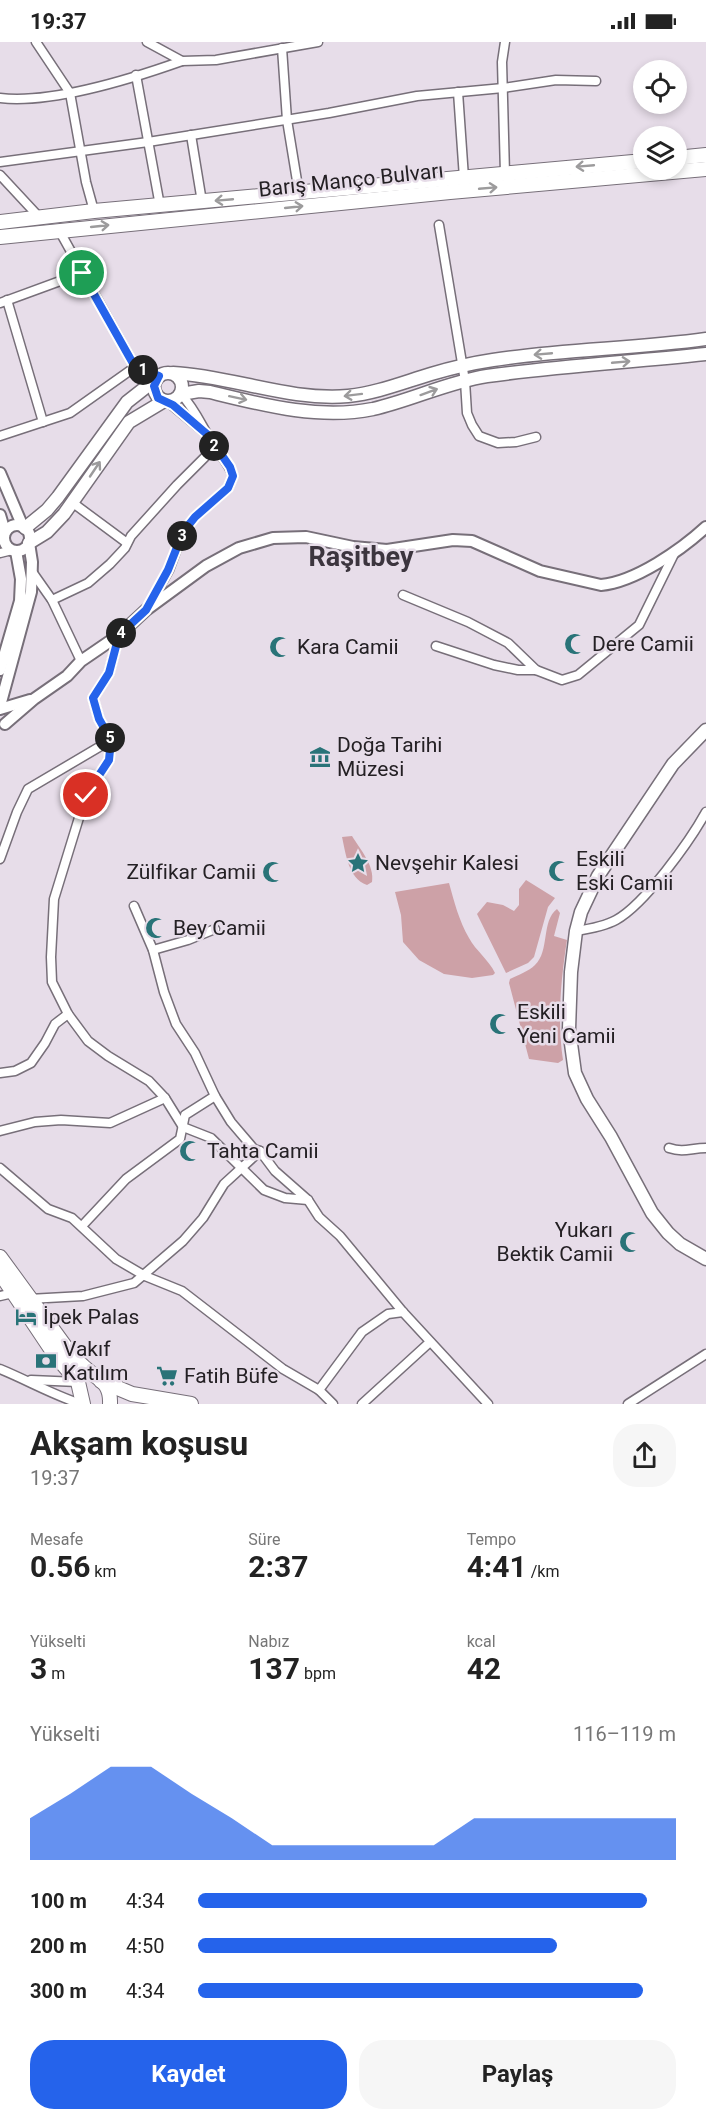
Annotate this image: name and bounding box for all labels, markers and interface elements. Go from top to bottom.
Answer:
text: 19:37 [30,9,87,34]
map controls [633,60,687,180]
button: locate [633,60,687,114]
button: layers [633,126,687,180]
street label: Barış Manço Bulvarı [257,158,445,202]
one-way arrow [576,161,596,172]
one-way arrow [478,183,498,194]
one-way arrow [214,195,234,206]
one-way arrow [284,201,303,212]
one-way arrow [89,220,109,231]
pin [56,247,107,298]
icon: arrive [65,256,98,289]
one-way arrow [534,349,554,360]
pin: 1 [128,355,158,385]
one-way arrow [611,356,631,367]
text: 1 [138,360,148,379]
one-way arrow [419,385,438,396]
one-way arrow [344,389,363,400]
one-way arrow [228,393,248,404]
pin: 2 [199,431,229,461]
text: 2 [209,436,219,455]
one-way arrow [89,462,101,478]
pin: 3 [167,521,197,551]
text: 3 [177,526,187,545]
district label: Raşitbey [308,541,414,573]
pin: 4 [106,618,136,648]
text: 4 [116,623,126,642]
mosque icon: Dere Camii [563,632,587,656]
place label: Dere Camii [592,632,694,656]
mosque icon: Kara Camii [268,635,292,659]
place label: Kara Camii [297,635,399,659]
pin: 5 [95,723,125,753]
text: 5 [105,728,115,747]
place label: Doğa Tarihi Müzesi [337,733,442,781]
museum icon: Doğa Tarihi Müzesi [308,745,332,769]
pin [60,769,111,820]
icon: check [69,778,102,811]
place label: Eskili Eski Camii [576,847,673,895]
place icon: Nevşehir Kalesi [346,851,370,875]
place label: Nevşehir Kalesi [375,851,519,875]
mosque icon: Eskili Eski Camii [547,859,571,883]
place label: Zülfikar Camii [126,860,256,884]
mosque icon: Zülfikar Camii [261,860,285,884]
mosque icon: Bey Camii [144,916,168,940]
place label: Bey Camii [173,916,266,940]
place label: Eskili Yeni Camii [517,1000,616,1048]
mosque icon: Eskili Yeni Camii [488,1012,512,1036]
mosque icon: Tahta Camii [178,1139,202,1163]
place label: Tahta Camii [207,1139,319,1163]
place label: Yukarı Bektik Camii [497,1218,613,1266]
mosque icon: Yukarı Bektik Camii [618,1230,642,1254]
hotel icon: İpek Palas [14,1305,38,1329]
place label: İpek Palas [43,1305,139,1329]
place label: Vakıf Katılım [63,1337,128,1385]
bank icon: Vakıf Katılım [34,1349,58,1373]
supermarket icon: Fatih Büfe [155,1364,179,1388]
place label: Fatih Büfe [184,1364,278,1388]
text: Akşam koşusu [30,1424,248,1463]
button: share [613,1424,676,1487]
text: 19:37 [30,1466,80,1490]
text: Mesafe [30,1530,83,1549]
text: Süre [248,1530,280,1549]
text: Tempo [467,1530,516,1549]
text: 0.56 [30,1549,90,1584]
text: 2:37 [248,1549,308,1584]
text: 4:41 [467,1549,527,1584]
text: km [90,1562,116,1581]
text: /km [527,1562,559,1581]
text: Yükselti [30,1632,86,1651]
text: Nabız [248,1632,289,1651]
text: kcal [467,1632,496,1651]
text: 3 [30,1651,47,1686]
text: 137 [248,1651,300,1686]
text: 42 [467,1651,501,1686]
text: m [47,1664,65,1683]
text: bpm [300,1664,336,1683]
text: Yükselti [30,1722,100,1746]
text: 116–119 m [573,1722,676,1746]
text: 100 m [30,1889,87,1913]
text: 4:34 [126,1889,165,1913]
text: 200 m [30,1934,87,1958]
text: 4:50 [126,1934,165,1958]
text: 300 m [30,1979,87,2003]
text: 4:34 [126,1979,165,2003]
button: Kaydet [30,2040,347,2109]
button: Paylaş [359,2040,676,2109]

